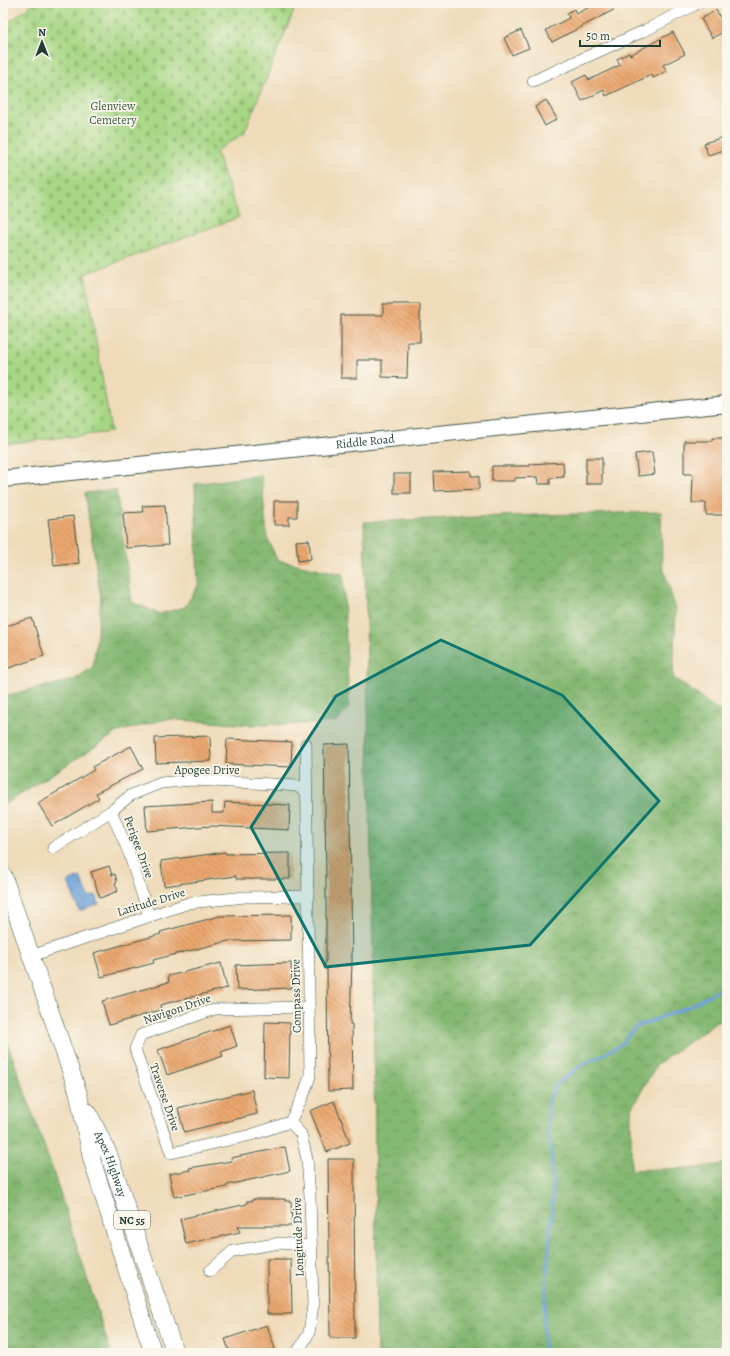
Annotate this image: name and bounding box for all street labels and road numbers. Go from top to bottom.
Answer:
street label: Riddle Road [335,430,396,453]
street label: Apogee Drive [173,762,240,778]
street label: Perigee Drive [120,813,158,881]
street label: Latitude Drive [115,884,187,920]
street label: Compass Drive [287,959,305,1033]
street label: Navigon Drive [141,990,213,1028]
street label: Traverse Drive [146,1061,184,1133]
street label: Apex Highway [90,1127,131,1200]
street label: Longitude Drive [289,1197,307,1277]
road number: NC 55 [114,1211,150,1229]

